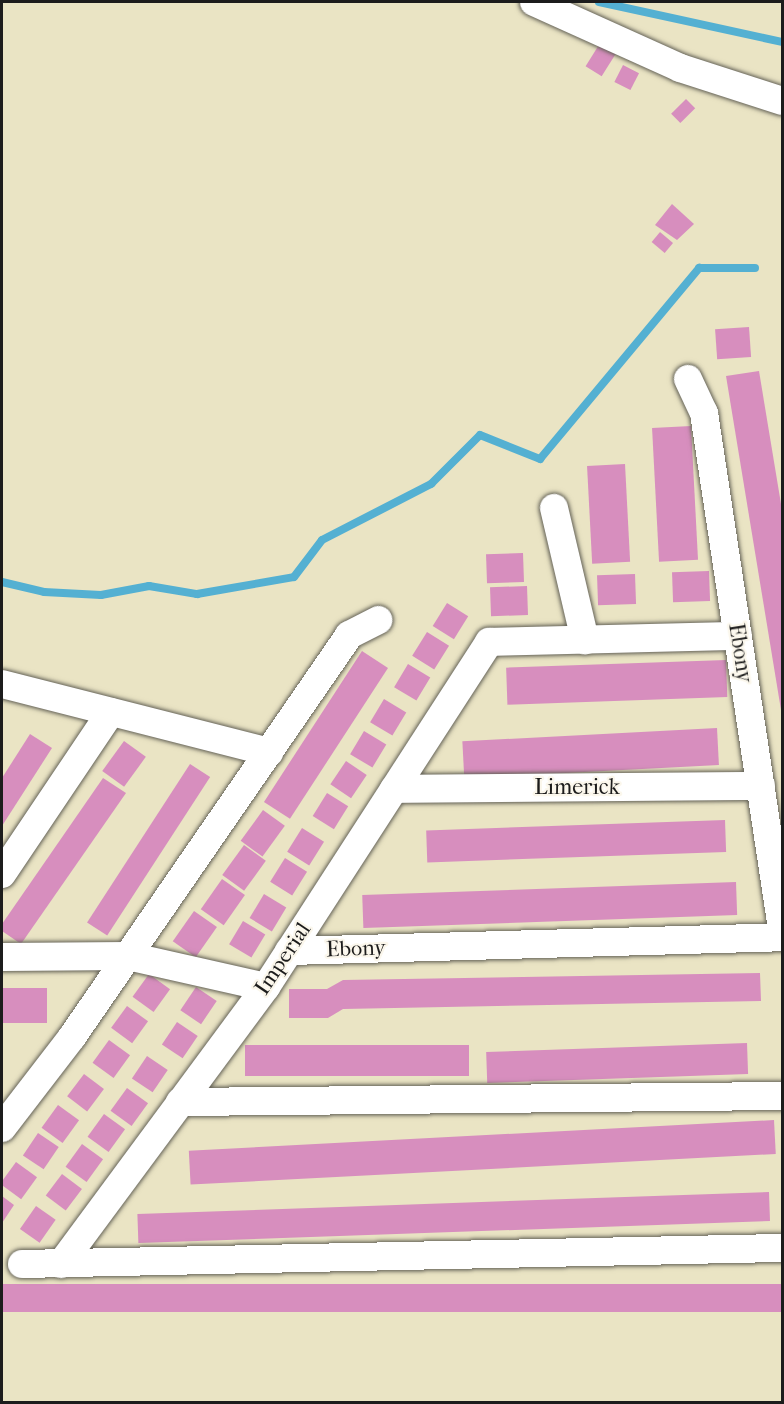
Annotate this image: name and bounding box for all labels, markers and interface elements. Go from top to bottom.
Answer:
street label: Ebony [722,621,758,685]
street label: Limerick [534,775,620,801]
street label: Imperial [249,918,317,1000]
street label: Ebony [326,935,386,963]

